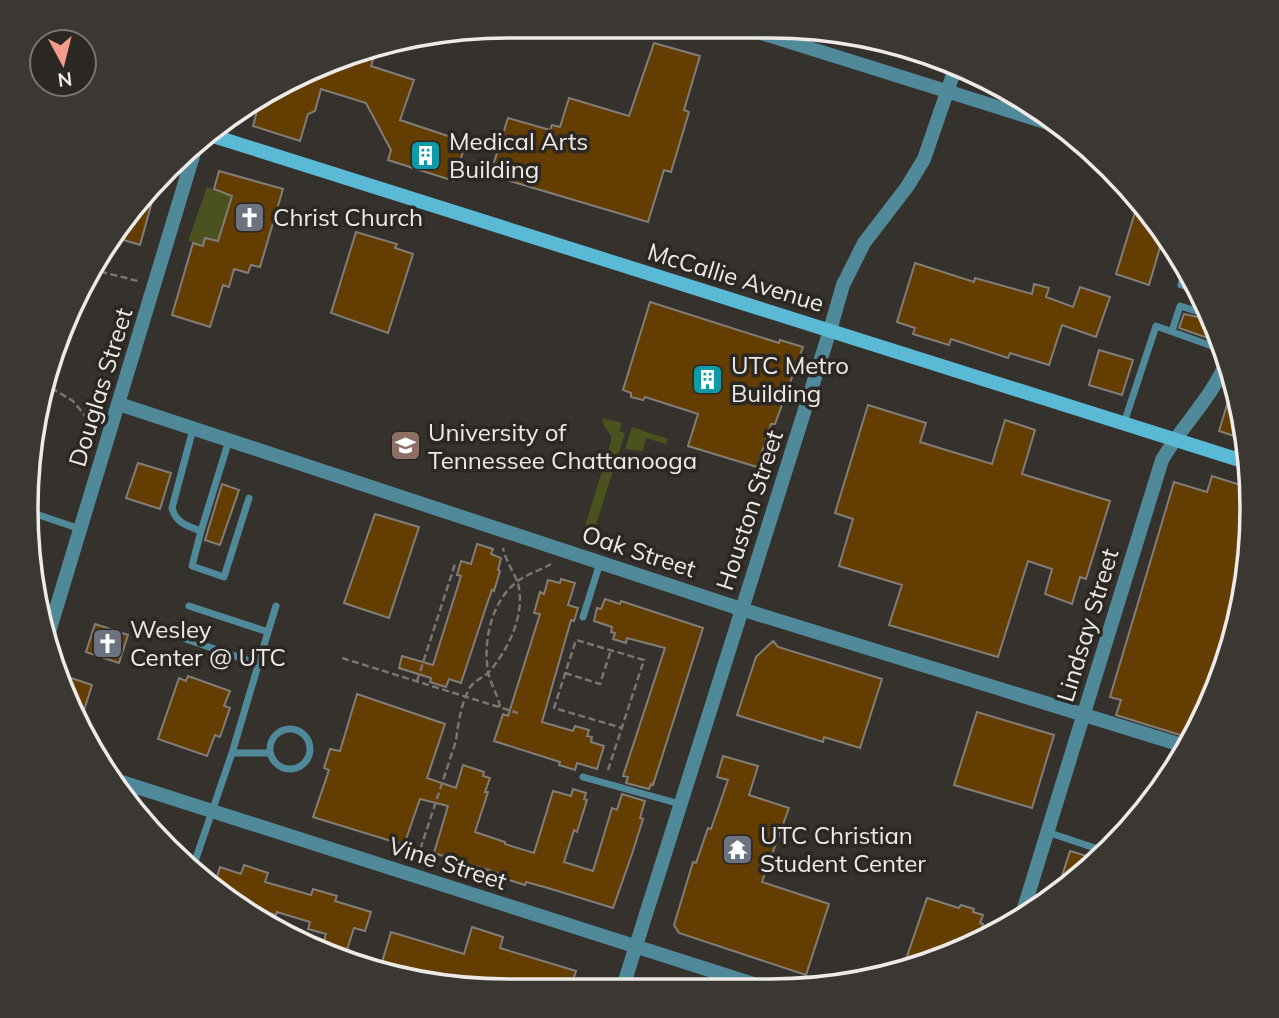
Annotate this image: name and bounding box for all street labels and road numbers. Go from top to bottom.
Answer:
street label: McCallie Avenue [644,236,828,318]
street label: Douglas Street [62,304,138,470]
street label: Houston Street [709,426,789,594]
street label: Oak Street [578,519,700,583]
street label: Lindsay Street [1049,545,1125,705]
street label: Vine Street [385,830,511,896]

